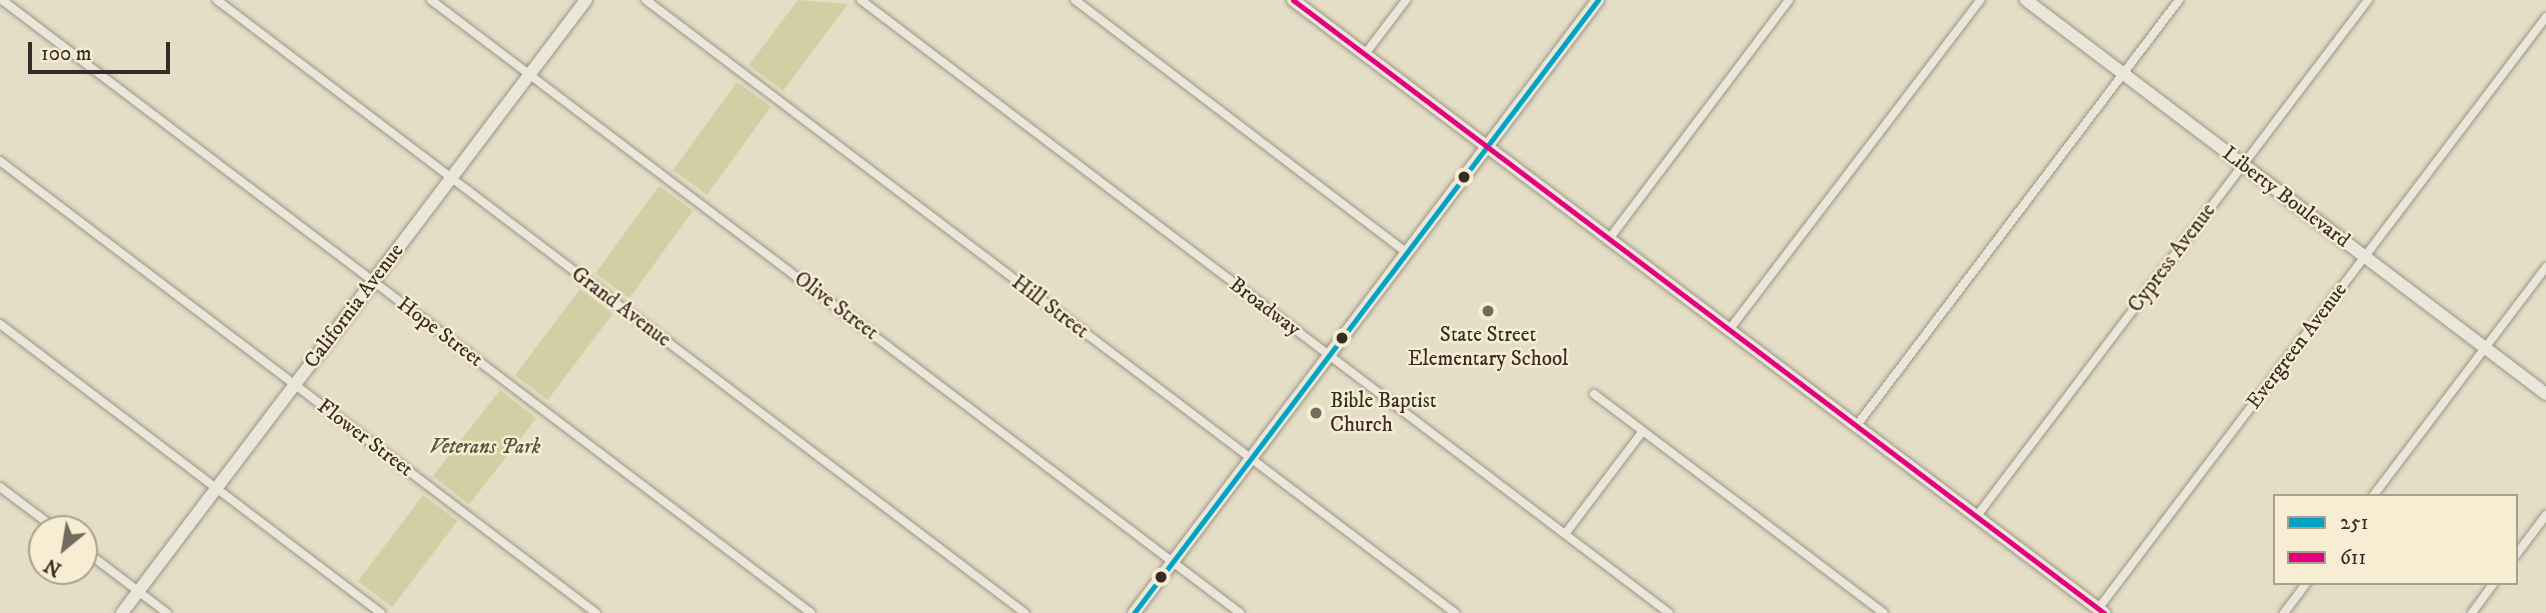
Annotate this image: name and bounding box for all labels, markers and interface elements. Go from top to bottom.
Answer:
scale bar [32,28,173,72]
text: 100 m [41,41,92,67]
street label: Liberty Boulevard [2217,141,2355,253]
unlabelled marker [1457,170,1471,184]
street label: Cypress Avenue [2123,199,2221,317]
street label: California Avenue [299,239,409,373]
street label: Grand Avenue [566,261,676,353]
street label: Olive Street [789,266,883,346]
street label: Hill Street [1007,270,1093,344]
street label: Broadway [1224,272,1306,342]
street label: Evergreen Avenue [2241,278,2353,414]
street label: Hope Street [392,292,488,372]
marker: State Street Elementary School [1480,303,1496,319]
place label: State Street Elementary School [1408,322,1568,372]
unlabelled marker [1335,331,1349,345]
place label: Bible Baptist Church [1330,388,1436,438]
street label: Flower Street [312,394,418,482]
marker: Bible Baptist Church [1308,405,1324,421]
park label: Veterans Park [429,434,541,460]
legend [2273,494,2518,585]
text: 251 [2340,510,2368,536]
north arrow [28,515,98,585]
text: 611 [2340,545,2366,571]
text: N [41,553,66,581]
unlabelled marker [1154,570,1168,584]

